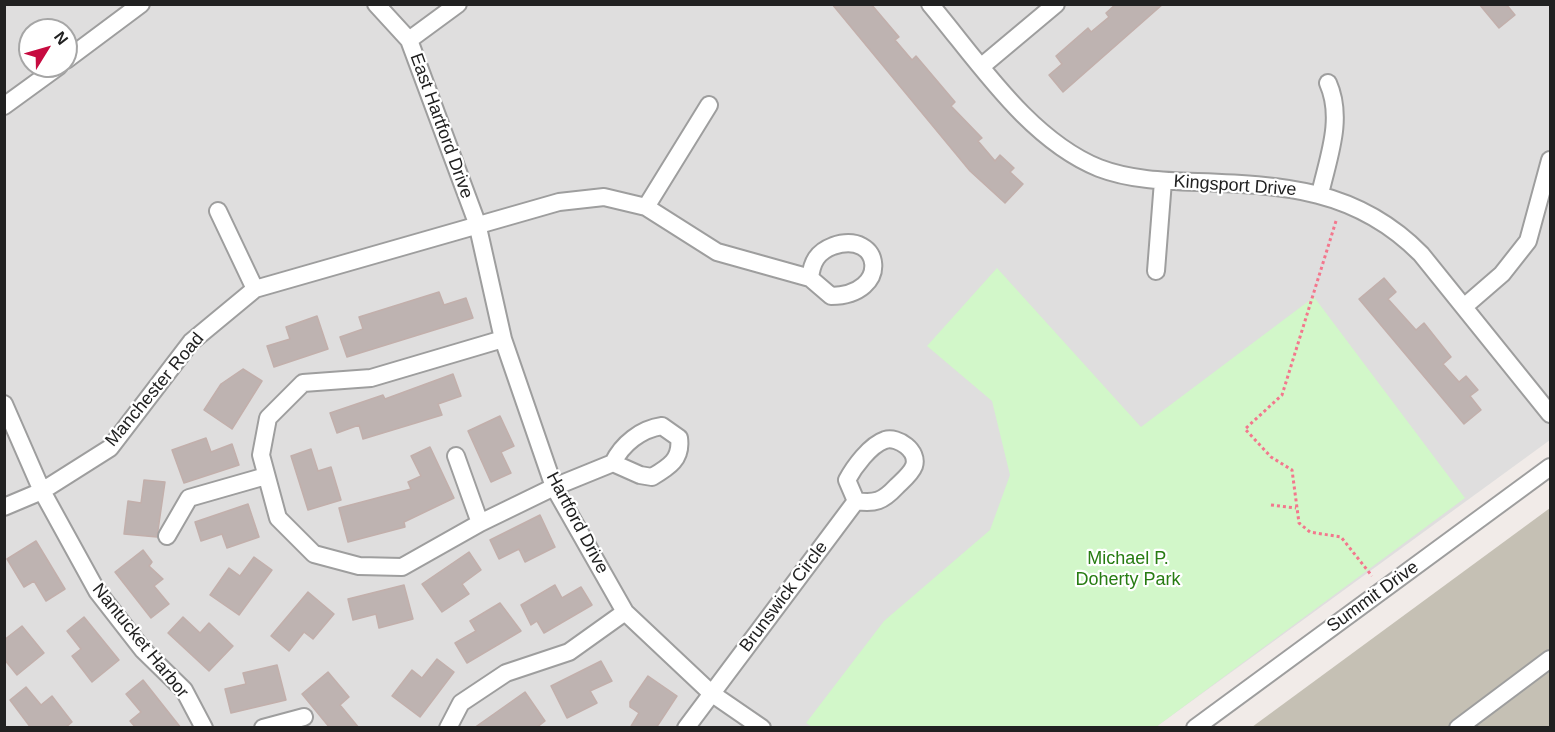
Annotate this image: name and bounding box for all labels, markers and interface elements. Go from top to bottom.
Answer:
north arrow [18,18,78,78]
text: N [51,28,71,48]
street label: East Hartford Drive [405,50,477,202]
street label: Kingsport Drive [1173,171,1297,201]
street label: Manchester Road [101,329,209,451]
street label: Hartford Drive [541,468,613,578]
street label: Brunswick Circle [735,537,833,657]
park label: Michael P. Doherty Park [1075,548,1181,590]
street label: Summit Drive [1323,557,1423,637]
street label: Nantucket Harbor [87,579,193,703]

